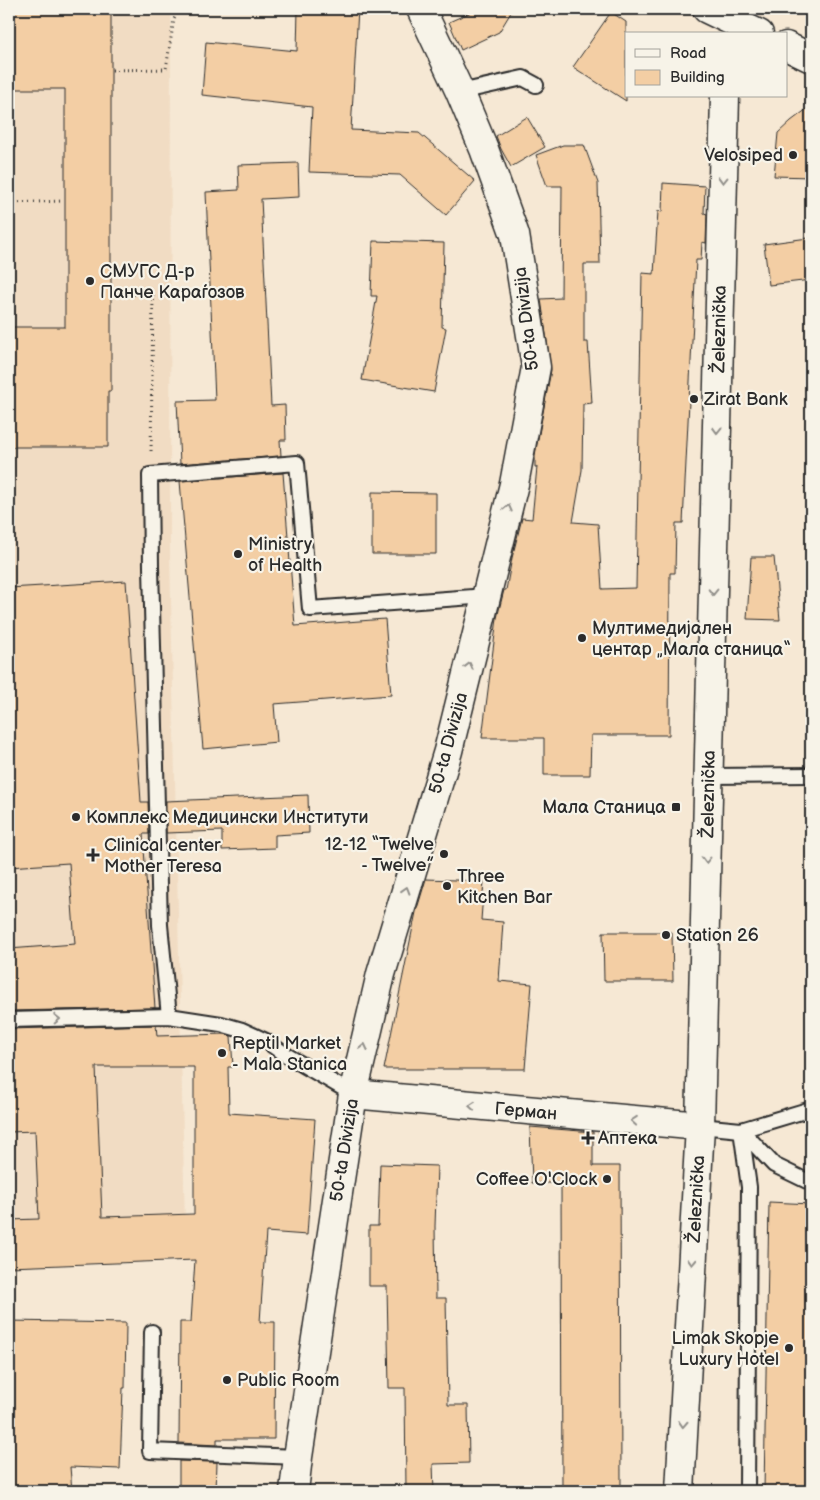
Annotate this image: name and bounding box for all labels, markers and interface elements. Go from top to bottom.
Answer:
legend [625,32,788,98]
text: Road [670,44,706,63]
text: Building [670,68,725,87]
place label: Velosiped [704,145,783,166]
marker: Velosiped [787,149,799,161]
one-way arrow [718,176,728,184]
place label: СМУГС Д-р Панче Караѓозов [100,261,245,303]
street label: 50-ta Divizija [510,266,543,372]
marker: СМУГС Д-р Панче Караѓозов [84,275,96,287]
street label: Železnička [706,285,731,374]
place label: Zirat Bank [703,389,788,410]
marker: Zirat Bank [688,393,700,405]
one-way arrow [712,426,722,434]
one-way arrow [502,504,513,513]
place label: Ministry of Health [248,534,322,576]
marker: Ministry of Health [232,548,244,560]
one-way arrow [708,589,718,597]
place label: Мултимедијален центар „Мала станица“ [592,618,791,660]
marker: Мултимедијален центар „Мала станица“ [576,632,588,644]
one-way arrow [463,662,474,671]
street label: 50-ta Divizija [425,690,472,796]
street label: Železnička [695,750,720,839]
place label: Мала Станица [542,797,666,818]
marker: Мала Станица [670,801,682,813]
place label: Комплекс Медицински Институти [86,807,369,828]
marker: Комплекс Медицински Институти [70,811,82,823]
place label: 12-12 “Twelve - Twelve” [325,834,434,876]
place label: Clinical center Mother Teresa [104,835,222,877]
marker: Clinical center Mother Teresa [86,848,100,862]
marker: 12-12 “Twelve - Twelve” [438,848,450,860]
one-way arrow [701,856,711,864]
place label: Three Kitchen Bar [457,866,553,908]
marker: Three Kitchen Bar [441,880,453,892]
one-way arrow [400,886,410,895]
place label: Station 26 [676,925,759,946]
marker: Station 26 [660,929,672,941]
one-way arrow [54,1014,62,1025]
place label: Reptil Market - Mala Stanica [232,1033,347,1075]
one-way arrow [358,1042,369,1051]
marker: Reptil Market - Mala Stanica [216,1047,228,1059]
street label: 50-ta Divizija [326,1097,363,1203]
street label: Герман [494,1098,558,1125]
one-way arrow [468,1100,476,1111]
one-way arrow [629,1116,637,1127]
place label: Аптека [597,1128,658,1149]
marker: Аптека [582,1132,594,1144]
street label: Železnička [682,1155,709,1244]
place label: Coffee O'Clock [476,1169,597,1190]
marker: Coffee O'Clock [601,1173,613,1185]
one-way arrow [687,1258,698,1266]
place label: Limak Skopje Luxury Hotel [671,1328,779,1370]
marker: Limak Skopje Luxury Hotel [783,1342,795,1354]
place label: Public Room [237,1370,339,1391]
marker: Public Room [221,1374,233,1386]
one-way arrow [678,1421,689,1429]

